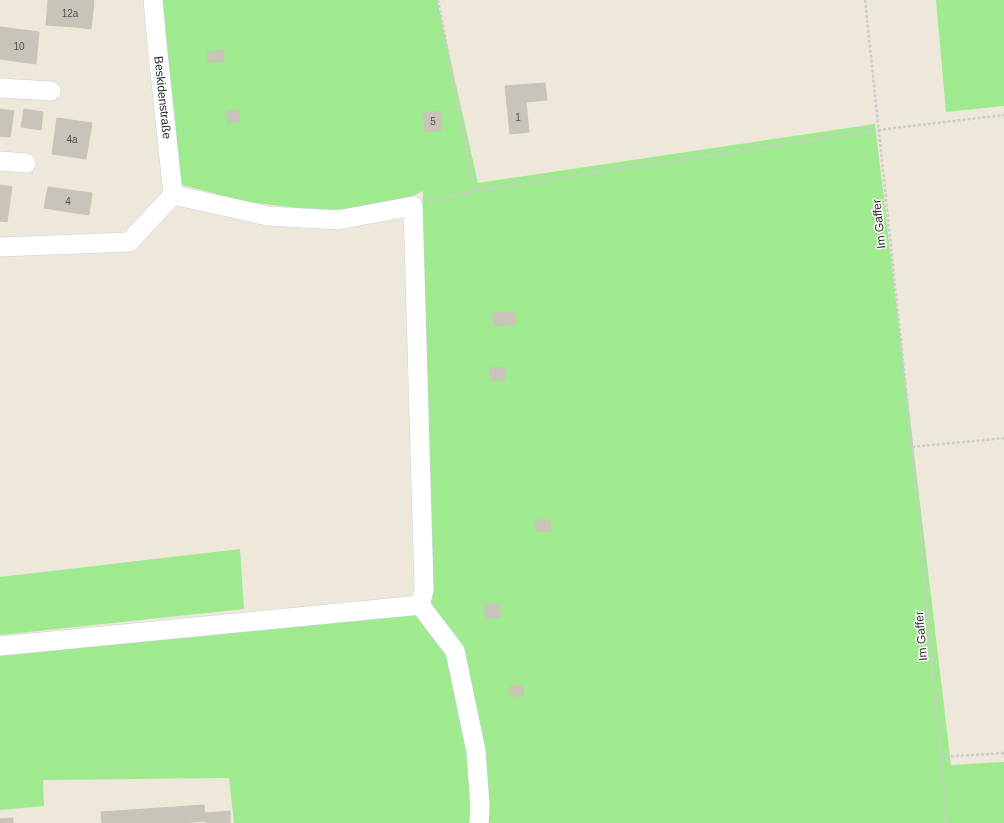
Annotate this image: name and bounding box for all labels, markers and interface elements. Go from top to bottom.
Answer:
house number: 12a [62,8,79,19]
house number: 10 [13,41,25,52]
street label: Beskidenstraße [151,55,174,140]
house number: 1 [515,112,521,123]
house number: 5 [430,116,436,127]
house number: 4a [66,134,78,145]
house number: 4 [65,196,71,207]
street label: Im Gaffer [869,199,889,249]
street label: Im Gaffer [912,611,930,661]

